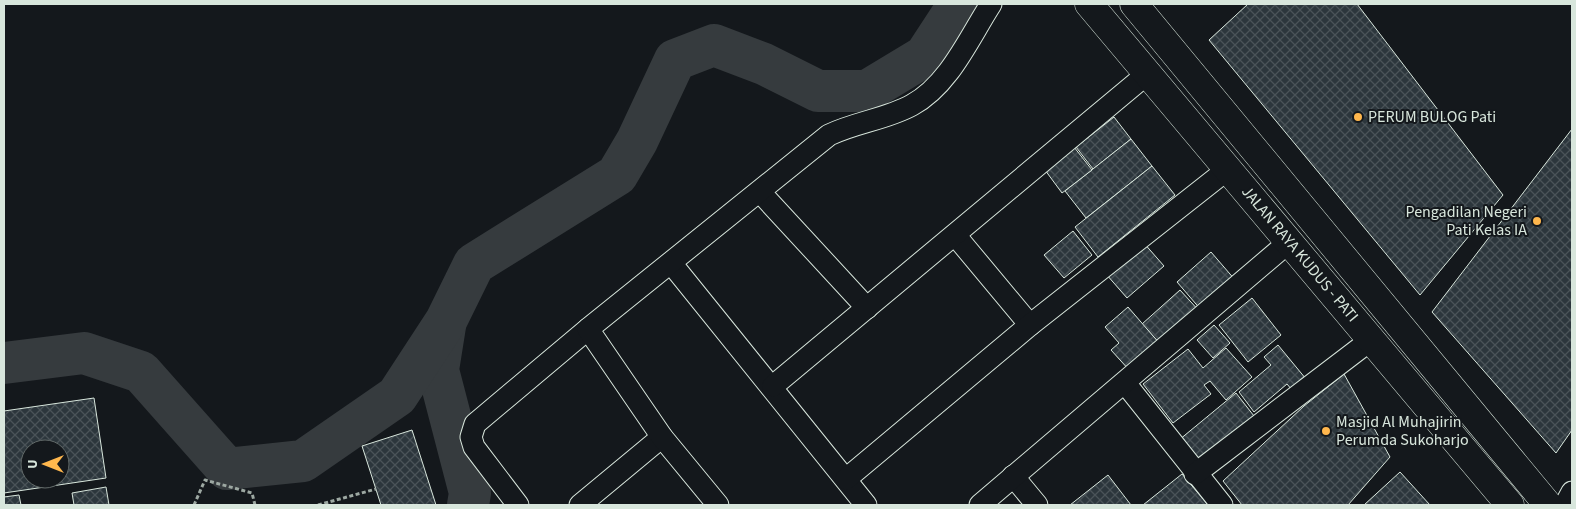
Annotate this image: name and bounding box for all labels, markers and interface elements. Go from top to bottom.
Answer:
place label: PERUM BULOG Pati [1368,106,1496,128]
marker: PERUM BULOG Pati [1352,111,1364,123]
street label: JALAN RAYA KUDUS - PATI [1236,181,1364,327]
place label: Pengadilan Negeri Pati Kelas IA [1405,201,1527,241]
marker: Pengadilan Negeri Pati Kelas IA [1531,215,1543,227]
place label: Masjid Al Muhajirin Perumda Sukoharjo [1336,411,1469,451]
marker: Masjid Al Muhajirin Perumda Sukoharjo [1320,425,1332,437]
north arrow [20,439,70,489]
text: U [23,459,43,469]

